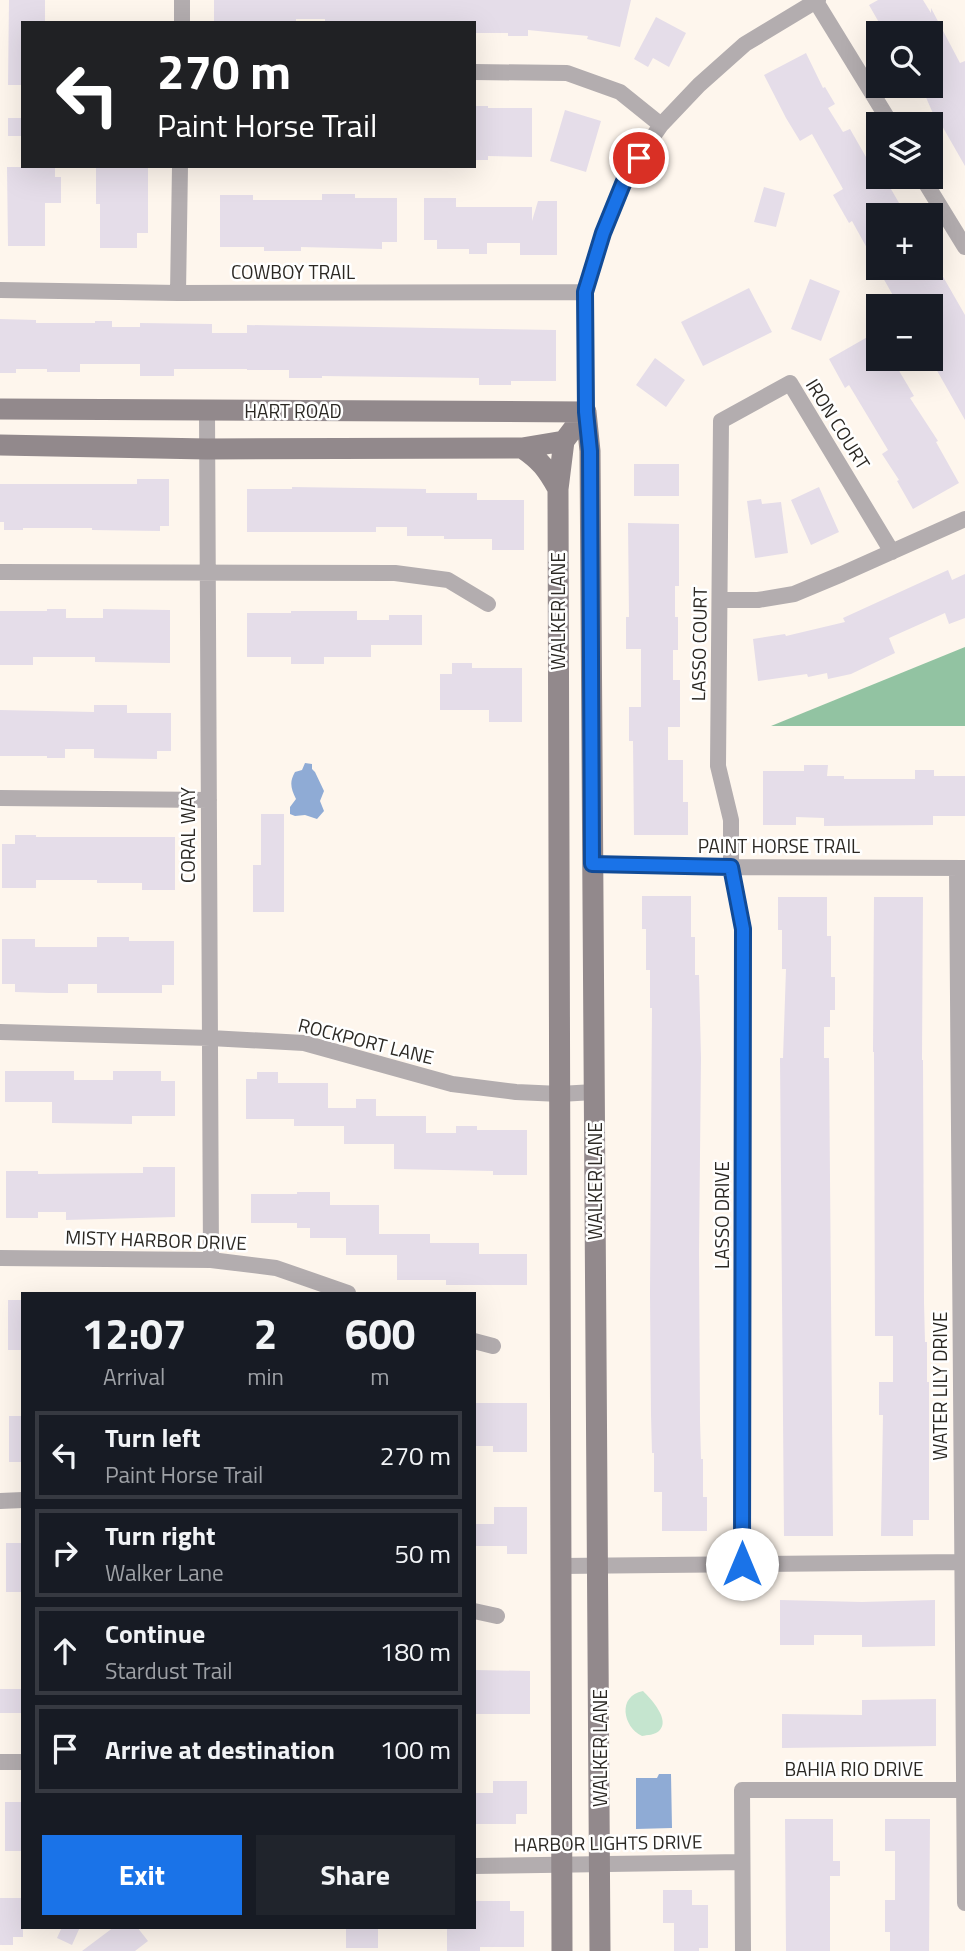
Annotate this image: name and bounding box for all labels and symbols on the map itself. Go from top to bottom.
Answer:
pin [609,128,669,188]
street label: COWBOY TRAIL [231,257,355,286]
street label: IRON COURT [799,373,878,475]
street label: HART ROAD [244,396,342,425]
street label: WALKER LANE [543,552,572,670]
street label: LASSO COURT [683,587,714,701]
street label: CORAL WAY [173,786,202,883]
street label: PAINT HORSE TRAIL [698,831,860,860]
street label: ROCKPORT LANE [295,1010,437,1071]
street label: WALKER LANE [580,1122,609,1240]
street label: LASSO DRIVE [707,1161,736,1269]
street label: MISTY HARBOR DRIVE [65,1222,247,1257]
street label: WATER LILY DRIVE [925,1311,954,1461]
position arrow [705,1527,779,1601]
street label: WALKER LANE [585,1689,614,1807]
street label: BAHIA RIO DRIVE [784,1754,924,1783]
street label: HARBOR LIGHTS DRIVE [513,1826,703,1859]

